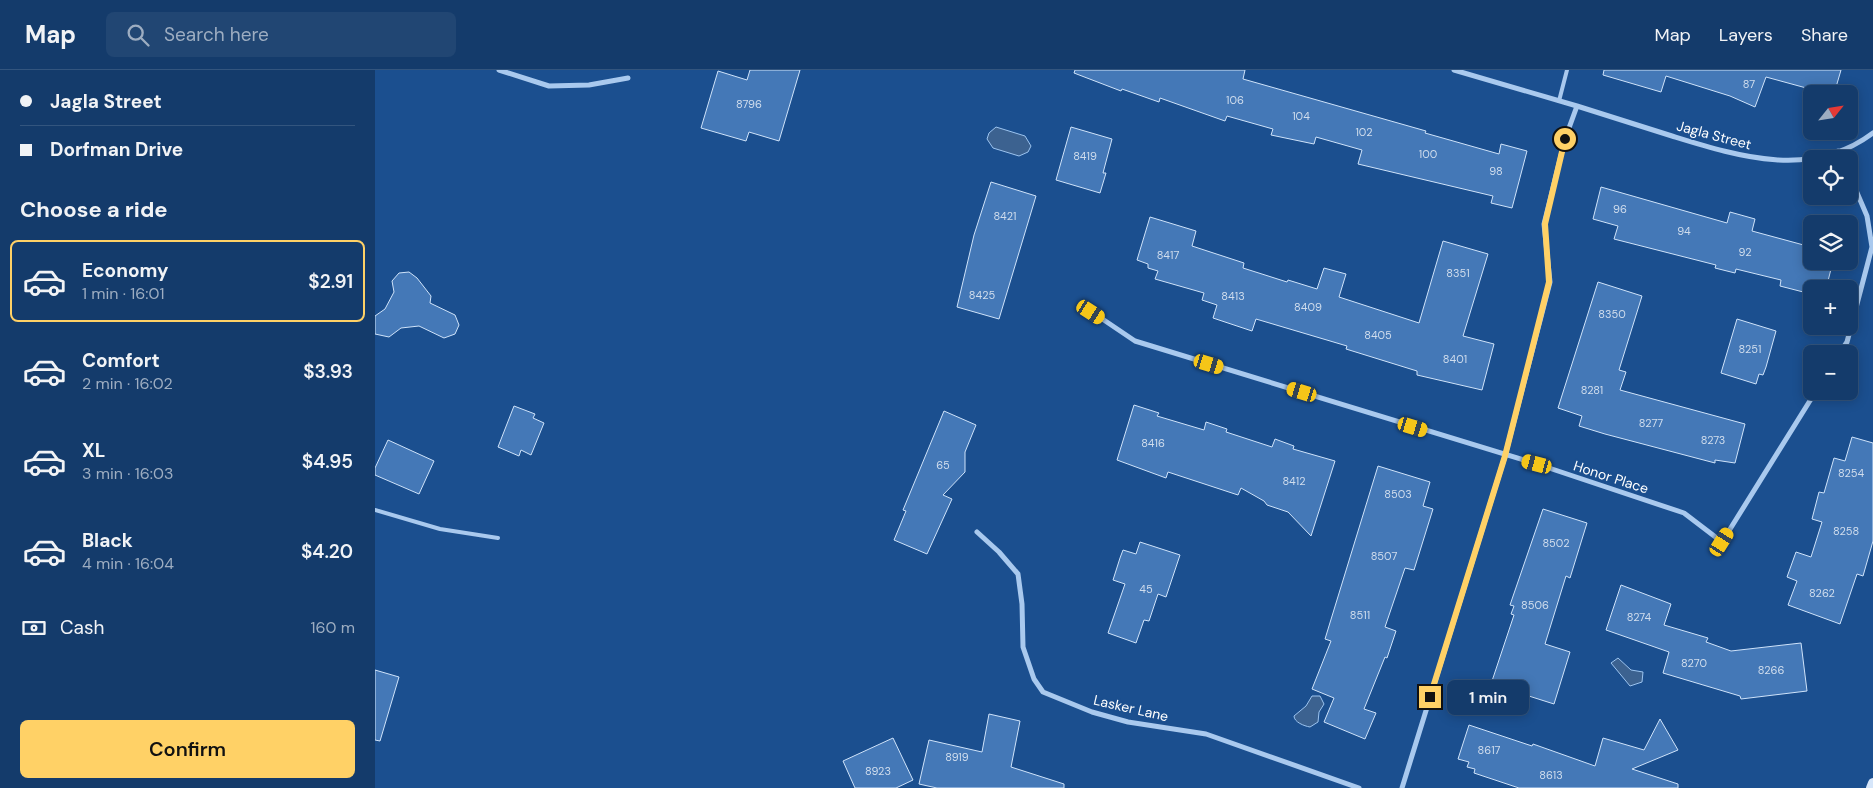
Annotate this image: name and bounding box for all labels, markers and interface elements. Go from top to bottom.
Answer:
search box [106,12,456,57]
text: Map [25,19,76,50]
icon: search [124,21,152,49]
text: Search here [164,22,269,47]
text: Map [1655,23,1691,47]
text: Layers [1719,23,1773,47]
text: Share [1801,23,1848,47]
house number: 87 [1743,77,1755,91]
north arrow [1803,85,1857,140]
map controls [1803,85,1858,400]
text: Jagla Street [50,89,162,114]
house number: 106 [1226,93,1244,107]
house number: 8796 [736,97,762,111]
house number: 104 [1292,109,1310,123]
street label: Jagla Street [1675,116,1753,154]
house number: 102 [1355,125,1373,139]
route start [1554,128,1576,150]
text: Dorfman Drive [50,137,183,162]
house number: 100 [1419,147,1437,161]
house number: 8419 [1073,149,1097,163]
button: locate [1803,150,1858,205]
house number: 98 [1489,164,1503,178]
text: Choose a ride [20,195,168,224]
house number: 96 [1613,202,1627,216]
house number: 8421 [993,209,1017,223]
button: layers [1803,215,1858,270]
house number: 94 [1677,224,1691,238]
house number: 92 [1738,245,1752,259]
house number: 8417 [1157,248,1179,262]
text: Economy [82,258,169,283]
icon: car [22,259,67,304]
house number: 8351 [1446,266,1470,280]
text: $2.91 [308,269,353,294]
button: + [1803,280,1858,335]
text: 1 min · 16:01 [82,283,164,304]
house number: 8425 [969,288,995,302]
house number: 8413 [1221,289,1245,303]
car [1074,298,1107,326]
house number: 8409 [1294,300,1322,314]
house number: 8350 [1598,307,1626,321]
house number: 8405 [1364,328,1392,342]
house number: 8251 [1739,342,1761,356]
button: − [1803,345,1858,400]
text: Comfort [82,348,160,373]
icon: car [22,349,67,394]
car [1192,352,1225,376]
house number: 8401 [1443,352,1467,366]
text: $3.93 [303,359,353,384]
text: 2 min · 16:02 [82,373,173,394]
car [1285,380,1318,404]
house number: 8281 [1581,383,1603,397]
car [1396,415,1429,439]
house number: 8277 [1639,416,1663,430]
house number: 8273 [1701,433,1725,447]
house number: 8416 [1141,436,1165,450]
text: XL [82,438,105,463]
icon: car [22,439,67,484]
text: $4.95 [302,449,353,474]
car [1520,453,1553,475]
street label: Honor Place [1571,456,1651,498]
house number: 65 [936,458,950,472]
text: 3 min · 16:03 [82,463,173,484]
house number: 8254 [1838,466,1864,480]
house number: 8412 [1282,474,1306,488]
house number: 8503 [1384,487,1412,501]
house number: 8258 [1833,524,1859,538]
car [1707,525,1736,559]
text: Black [82,528,133,553]
icon: car [22,529,67,574]
house number: 8502 [1542,536,1570,550]
text: $4.20 [301,539,353,564]
house number: 8507 [1371,549,1397,563]
text: 4 min · 16:04 [82,553,174,574]
house number: 45 [1139,582,1153,596]
house number: 8262 [1809,586,1835,600]
house number: 8506 [1521,598,1549,612]
house number: 8511 [1350,608,1370,622]
house number: 8274 [1627,610,1652,624]
icon: cash [20,614,48,642]
text: Cash [60,615,104,640]
text: 160 m [311,617,355,638]
house number: 8270 [1681,656,1707,670]
house number: 8266 [1758,663,1784,677]
callout: 1 min [1447,680,1530,714]
route end [1419,686,1441,708]
text: 1 min [1469,687,1507,708]
street label: Lasker Lane [1092,691,1170,725]
button: Confirm [20,720,355,778]
house number: 8617 [1478,743,1501,757]
house number: 8919 [945,750,969,764]
house number: 8923 [865,764,891,778]
house number: 8613 [1539,768,1563,782]

